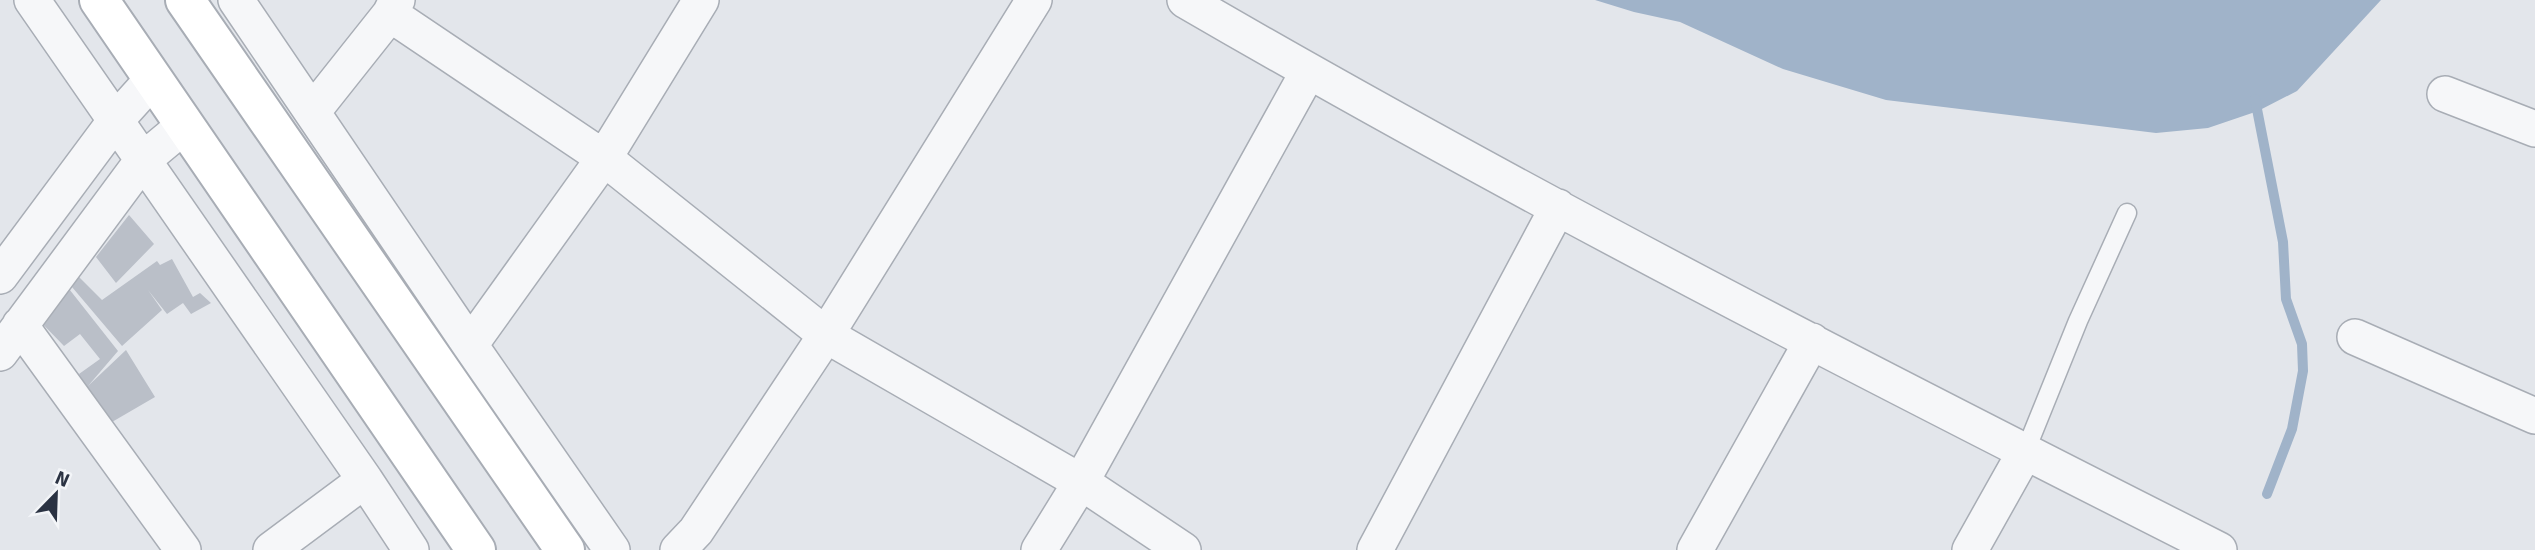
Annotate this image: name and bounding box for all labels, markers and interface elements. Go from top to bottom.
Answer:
north arrow [21,459,91,529]
text: N [51,466,73,493]

